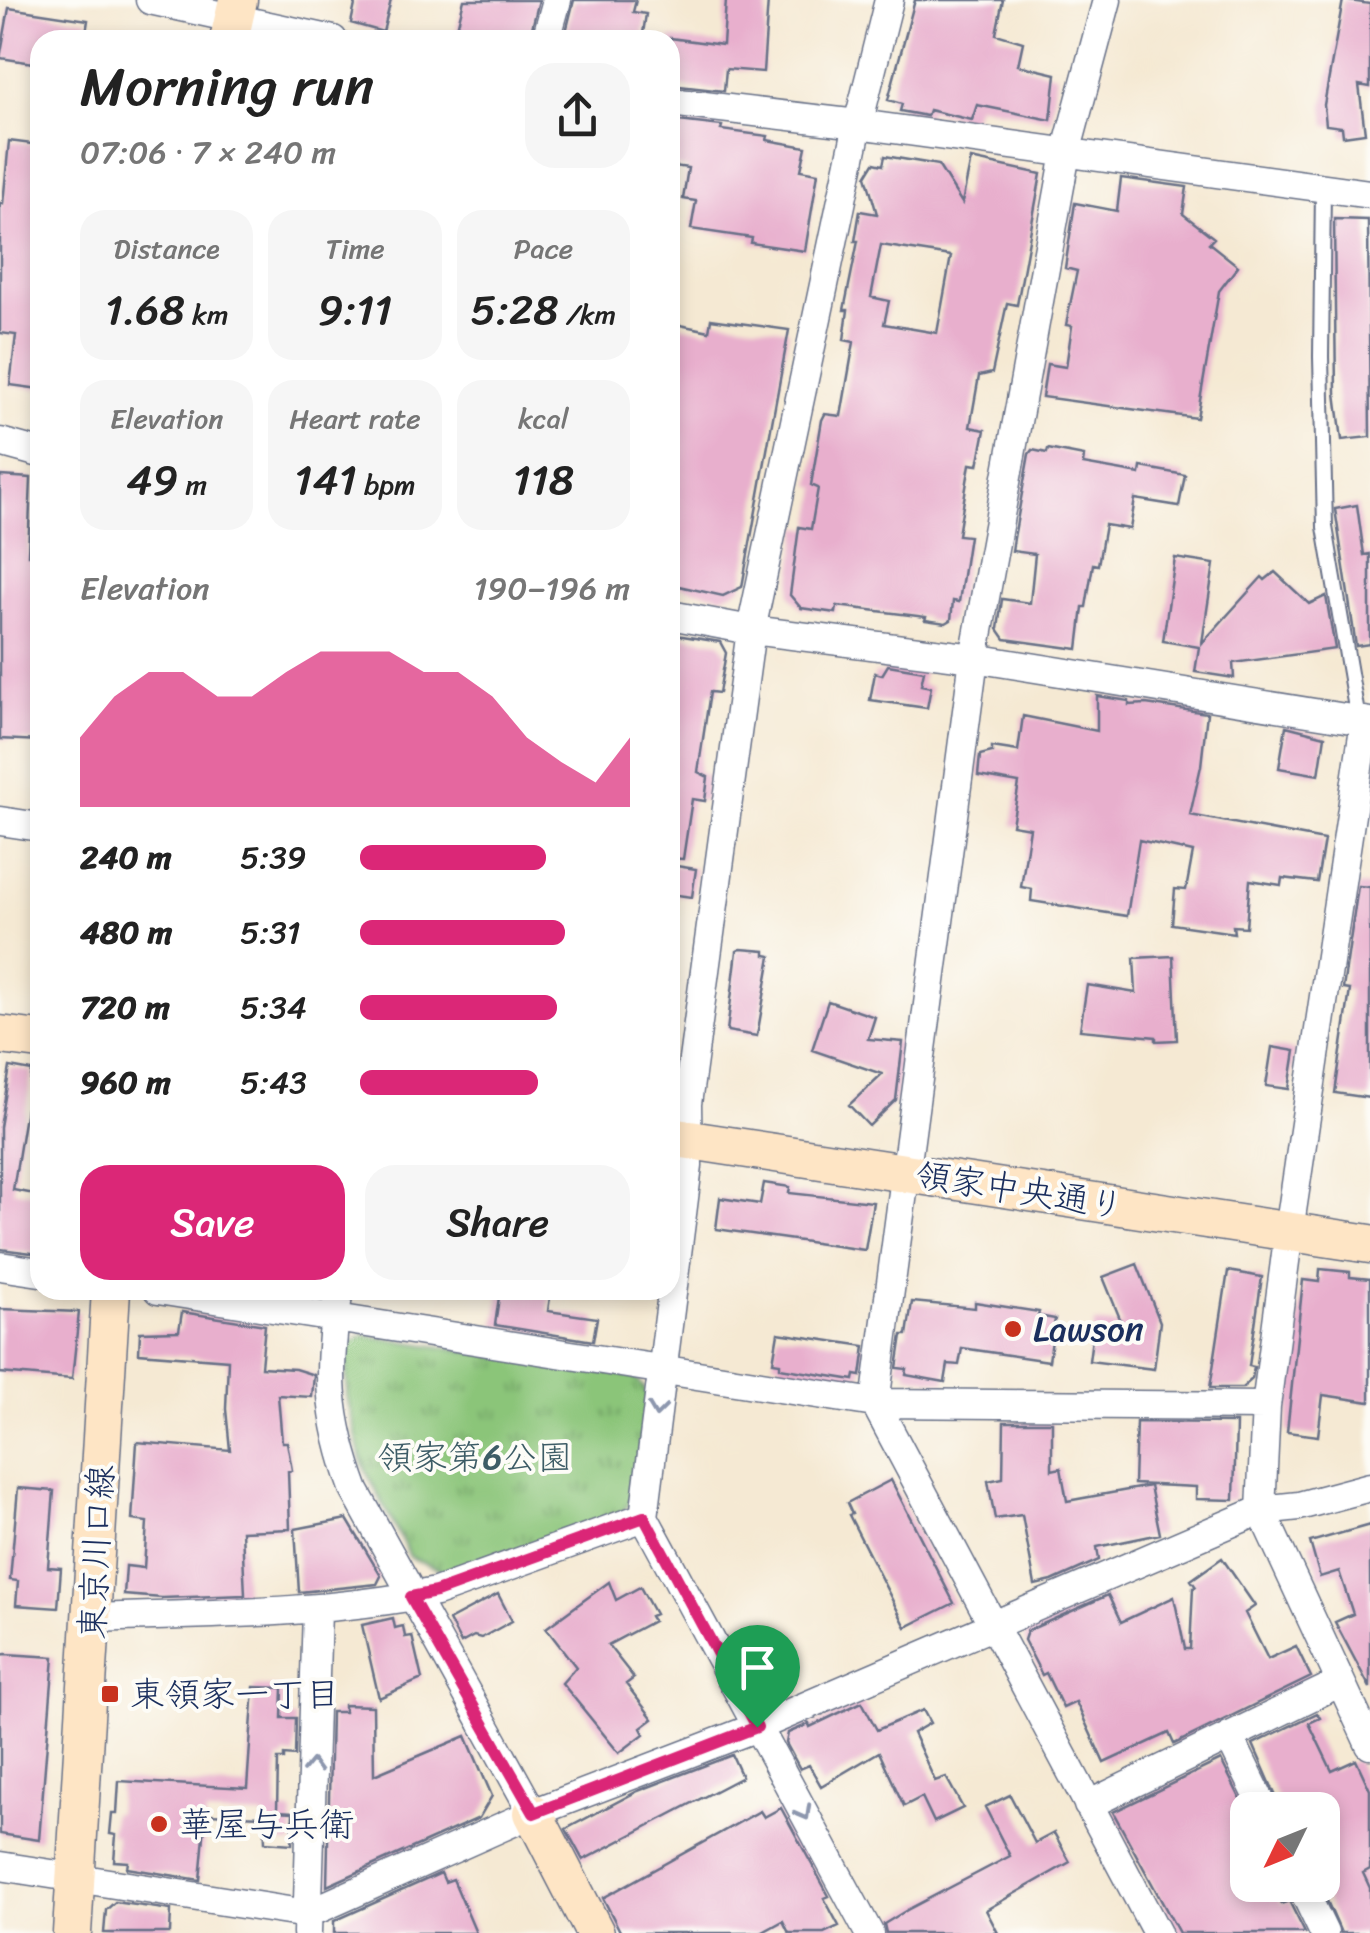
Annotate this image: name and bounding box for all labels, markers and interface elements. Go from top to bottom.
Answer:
text: Morning run [80,38,374,135]
button: share [525,63,630,168]
text: 07:06 · 7 × 240 m [80,124,336,181]
text: Distance [114,224,220,273]
text: Time [325,224,385,273]
text: Pace [514,224,573,273]
text: 1.68 [105,273,185,347]
text: 9:11 [318,273,392,347]
text: 5:28 [471,273,559,347]
text: km [185,290,228,339]
text: /km [559,290,616,339]
text: Elevation [110,394,223,443]
text: Heart rate [289,394,421,443]
text: kcal [518,394,569,443]
text: 49 [126,443,178,517]
text: 141 [294,443,357,517]
text: 118 [513,443,574,517]
text: m [178,460,207,509]
text: bpm [357,460,416,509]
text: Elevation [80,560,210,617]
text: 190–196 m [474,560,630,617]
text: 240 m [80,829,172,886]
text: 5:39 [240,829,306,886]
text: 480 m [80,904,172,961]
text: 5:31 [240,904,301,961]
text: 720 m [80,979,170,1036]
text: 5:34 [240,979,307,1036]
text: 960 m [80,1054,171,1111]
text: 5:43 [240,1054,307,1111]
street label: 領家中央通り [911,1143,1129,1237]
button: Save [80,1165,345,1280]
button: Share [365,1165,630,1280]
place label: Lawson [1033,1298,1144,1360]
marker: Lawson [1002,1318,1024,1340]
one-way arrow [647,1402,668,1418]
park label: 領家第6公園 [378,1426,572,1488]
street label: 東京川口線 [60,1463,132,1641]
pin [715,1625,800,1728]
icon: arrive [730,1640,785,1695]
place label: 東領家一丁目 [130,1663,340,1725]
marker: 東領家一丁目 [99,1683,121,1705]
one-way arrow [301,1757,322,1773]
north arrow [1230,1792,1340,1902]
map controls [1230,1792,1340,1902]
place label: 華屋与兵衛 [179,1793,354,1855]
one-way arrow [791,1802,811,1820]
marker: 華屋与兵衛 [148,1813,170,1835]

